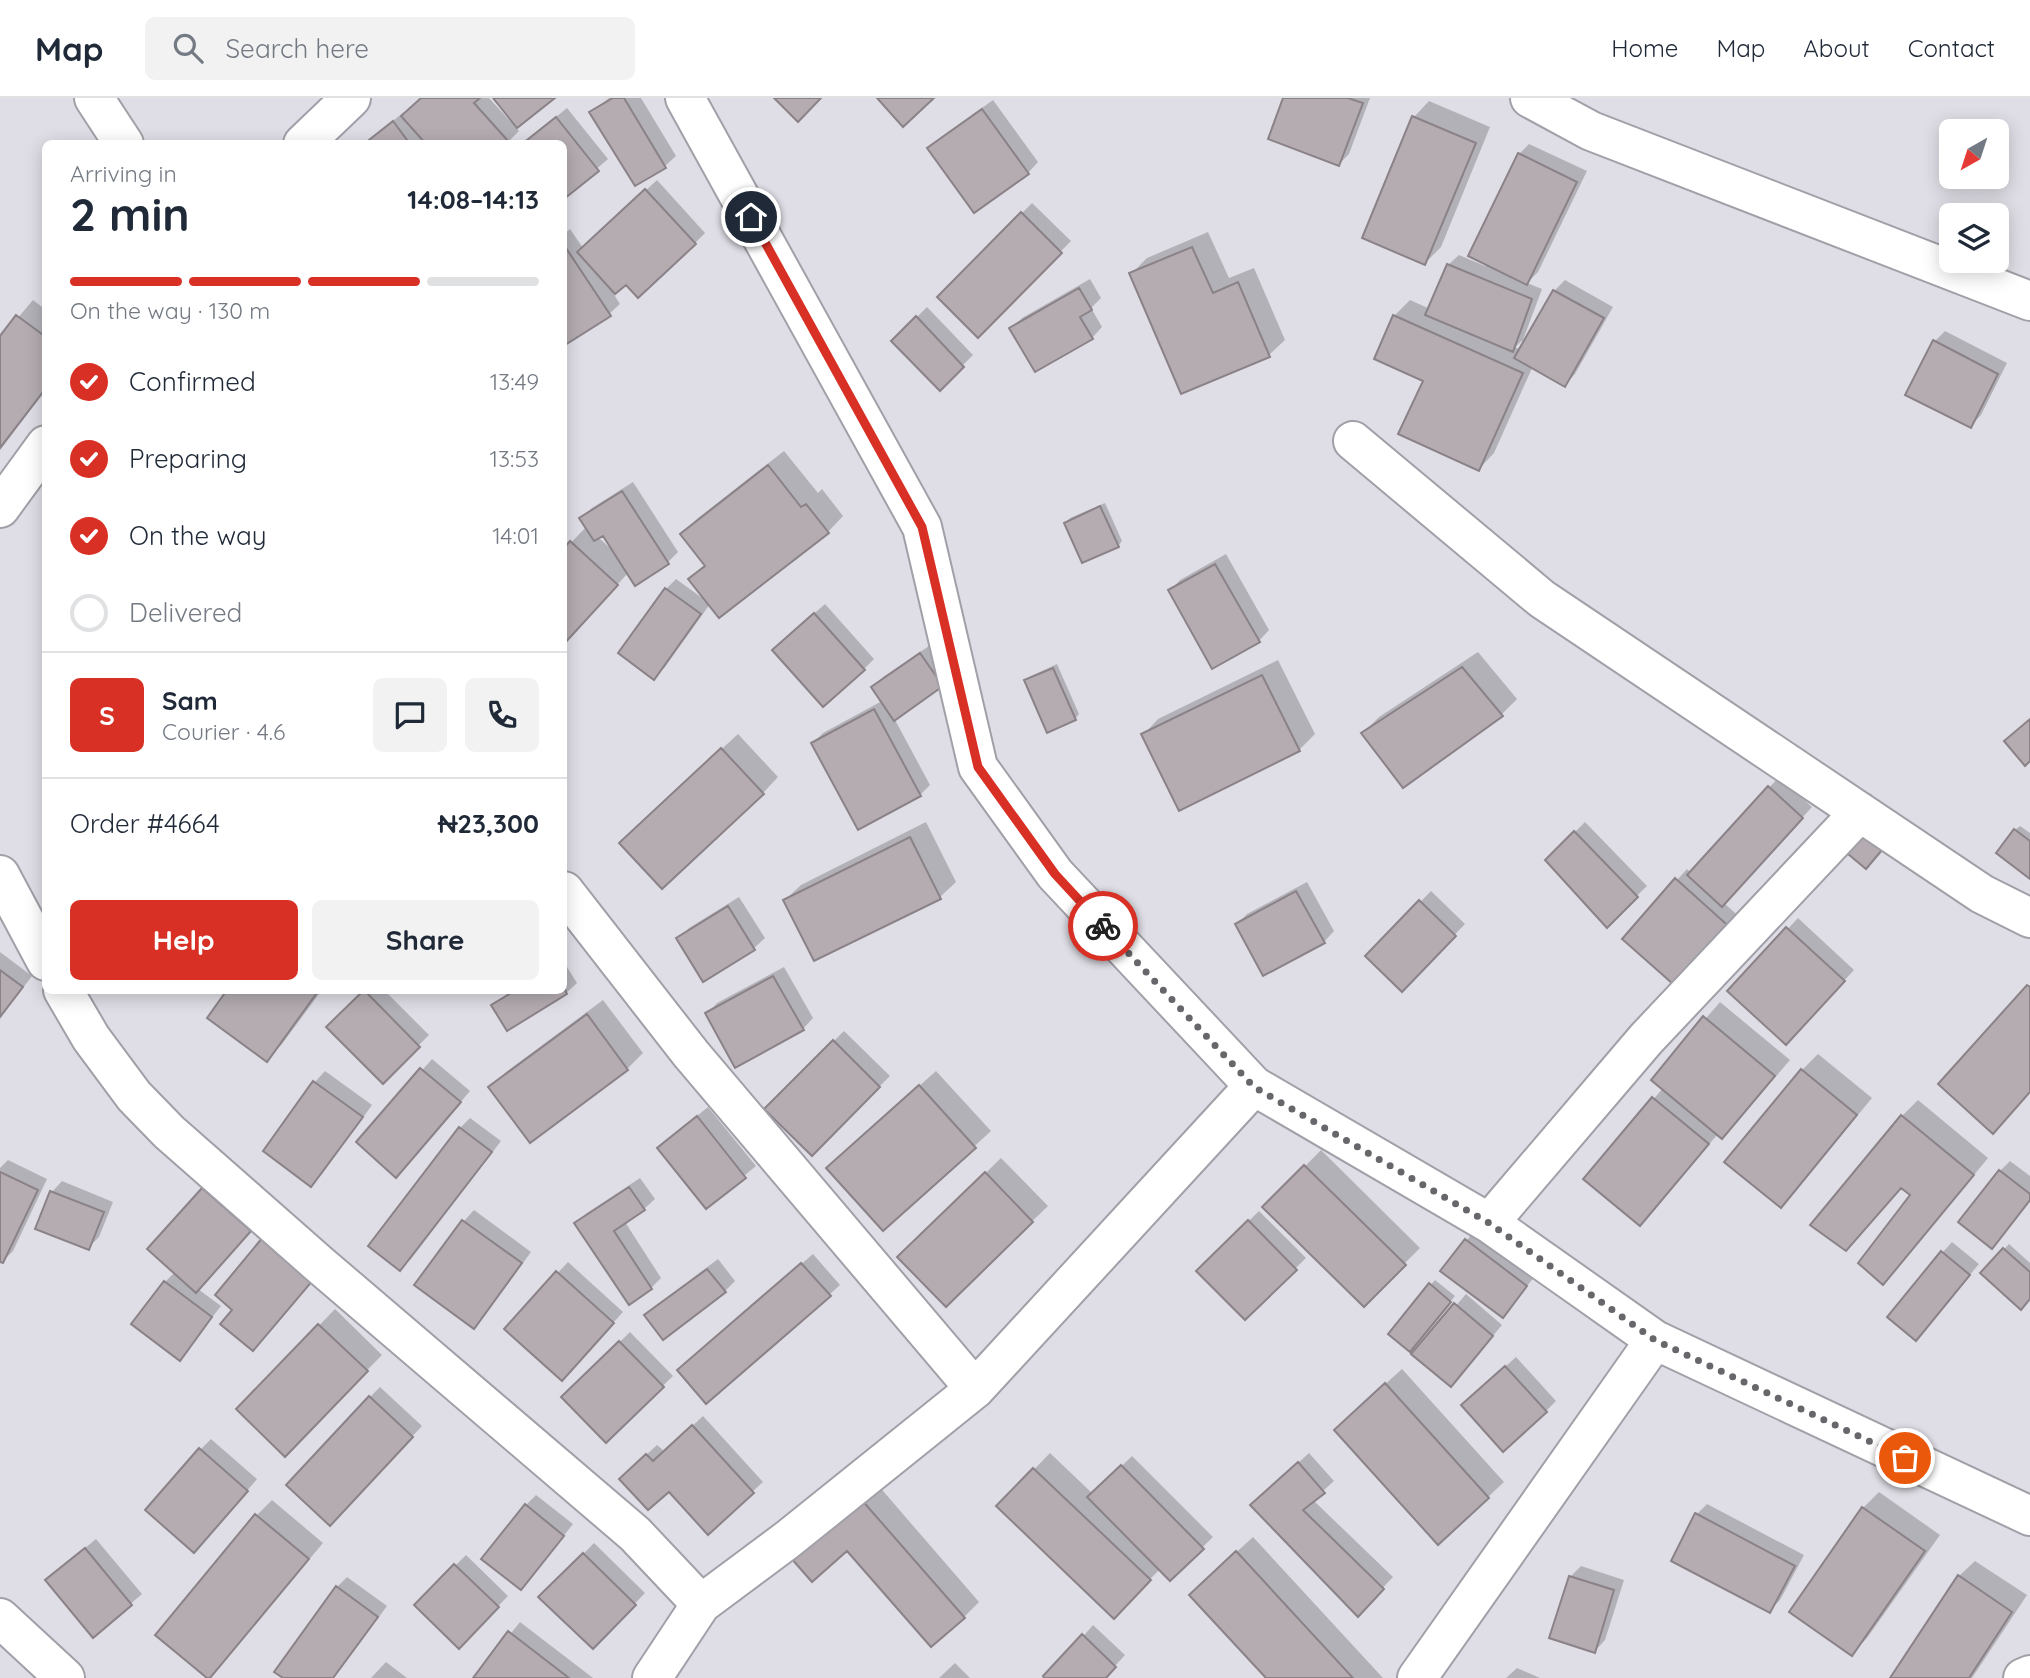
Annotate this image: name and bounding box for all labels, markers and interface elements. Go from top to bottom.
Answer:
search box [145,17,635,80]
text: Map [35,28,103,69]
icon: search [169,29,207,67]
text: Search here [225,32,369,65]
text: Home [1611,33,1678,63]
text: Map [1716,33,1765,63]
text: About [1803,33,1870,63]
text: Contact [1908,33,1995,63]
north arrow [1939,119,2009,189]
map controls [1939,119,2009,273]
text: Arriving in [70,159,177,188]
text: 14:08–14:13 [407,183,539,216]
text: 2 min [70,185,190,243]
pin [721,187,781,247]
icon: home [732,198,770,236]
button: layers [1939,203,2009,273]
text: On the way · 130 m [70,296,270,325]
icon: check [70,363,108,401]
text: Confirmed [129,365,256,398]
text: 13:49 [490,367,539,396]
icon: check [70,440,108,478]
text: Preparing [129,442,247,475]
text: 13:53 [490,444,539,473]
icon: check [70,517,108,555]
text: On the way [129,519,267,552]
text: 14:01 [492,521,539,550]
text: Delivered [129,596,242,629]
button: chat [373,678,447,752]
button: phone [465,678,539,752]
text: Sam [162,684,218,717]
text: S [99,699,115,732]
text: Courier · 4.6 [162,717,285,746]
text: Order #4664 [70,807,220,840]
text: ₦23,300 [438,807,539,840]
courier [1068,891,1138,961]
button: Help [70,900,298,980]
button: Share [312,900,539,980]
icon: bike [1084,907,1122,945]
pin [1875,1428,1935,1488]
icon: bag [1886,1439,1924,1477]

